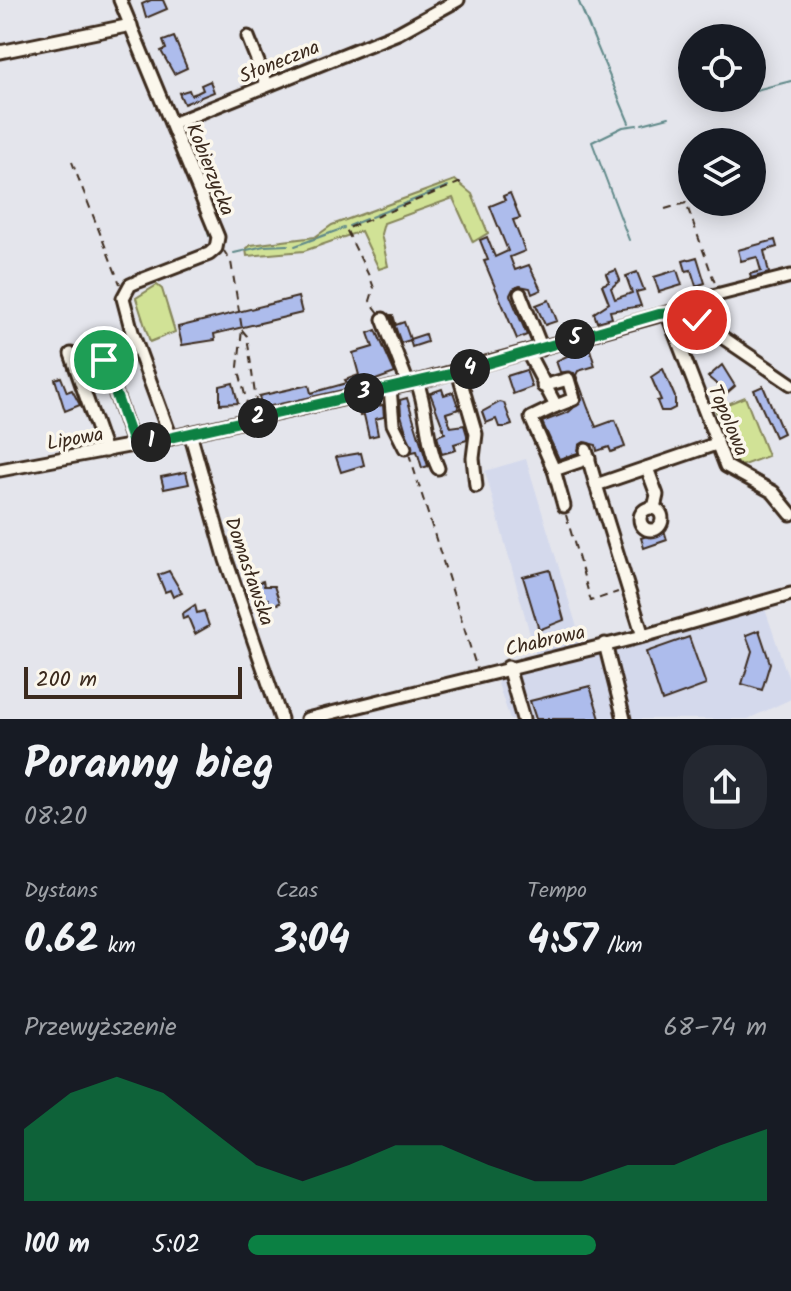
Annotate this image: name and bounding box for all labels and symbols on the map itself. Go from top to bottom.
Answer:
street label: Słoneczna [235,32,325,93]
street label: Kobierzycka [176,119,242,221]
pin [663,286,731,354]
pin: 5 [555,319,595,359]
pin [70,326,138,394]
pin: 4 [450,349,490,389]
pin: 3 [344,373,384,413]
street label: Topolowa [698,380,757,462]
pin: 2 [238,398,278,438]
street label: Lipowa [44,419,106,461]
pin: 1 [131,422,171,462]
street label: Domasławska [215,513,282,630]
street label: Chabrowa [502,617,589,667]
scale bar [24,663,242,699]

